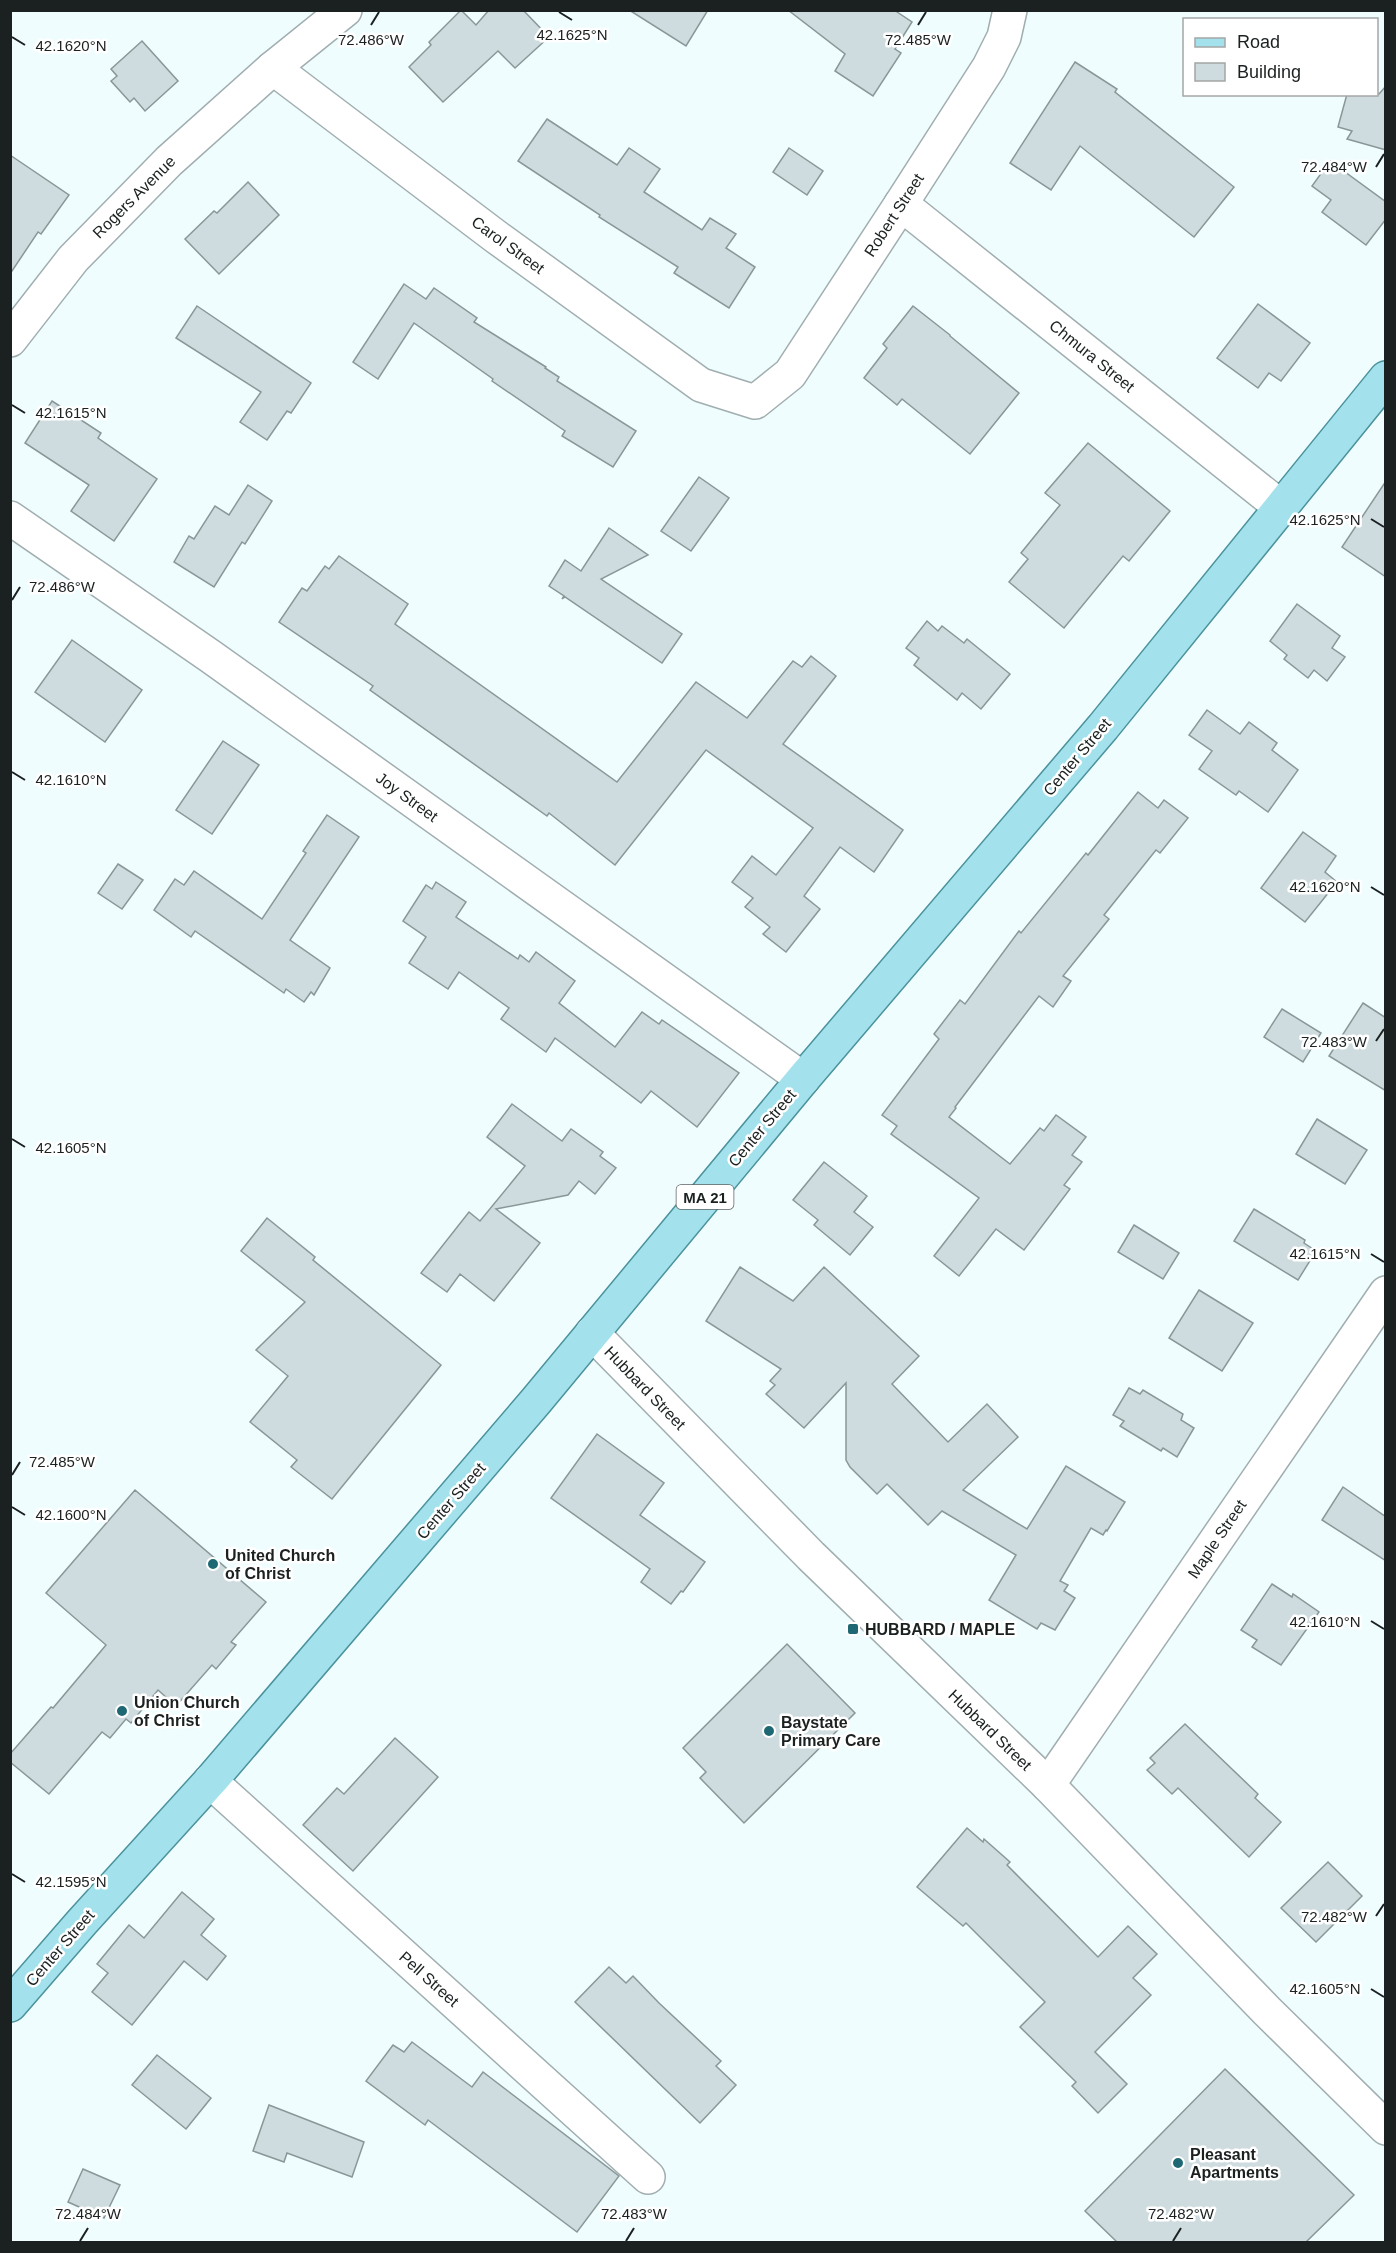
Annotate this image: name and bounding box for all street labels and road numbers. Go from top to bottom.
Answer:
street label: Rogers Avenue [89,152,179,242]
street label: Robert Street [861,170,927,260]
street label: Carol Street [468,213,548,277]
street label: Chmura Street [1046,317,1138,396]
street label: Center Street [1040,715,1114,799]
street label: Joy Street [373,769,442,825]
street label: Center Street [725,1086,799,1170]
road number: MA 21 [676,1185,734,1209]
street label: Hubbard Street [601,1343,689,1433]
street label: Center Street [413,1459,489,1542]
street label: Maple Street [1185,1496,1250,1581]
street label: Hubbard Street [945,1686,1035,1774]
street label: Center Street [22,1906,98,1989]
street label: Pell Street [396,1948,463,2010]

